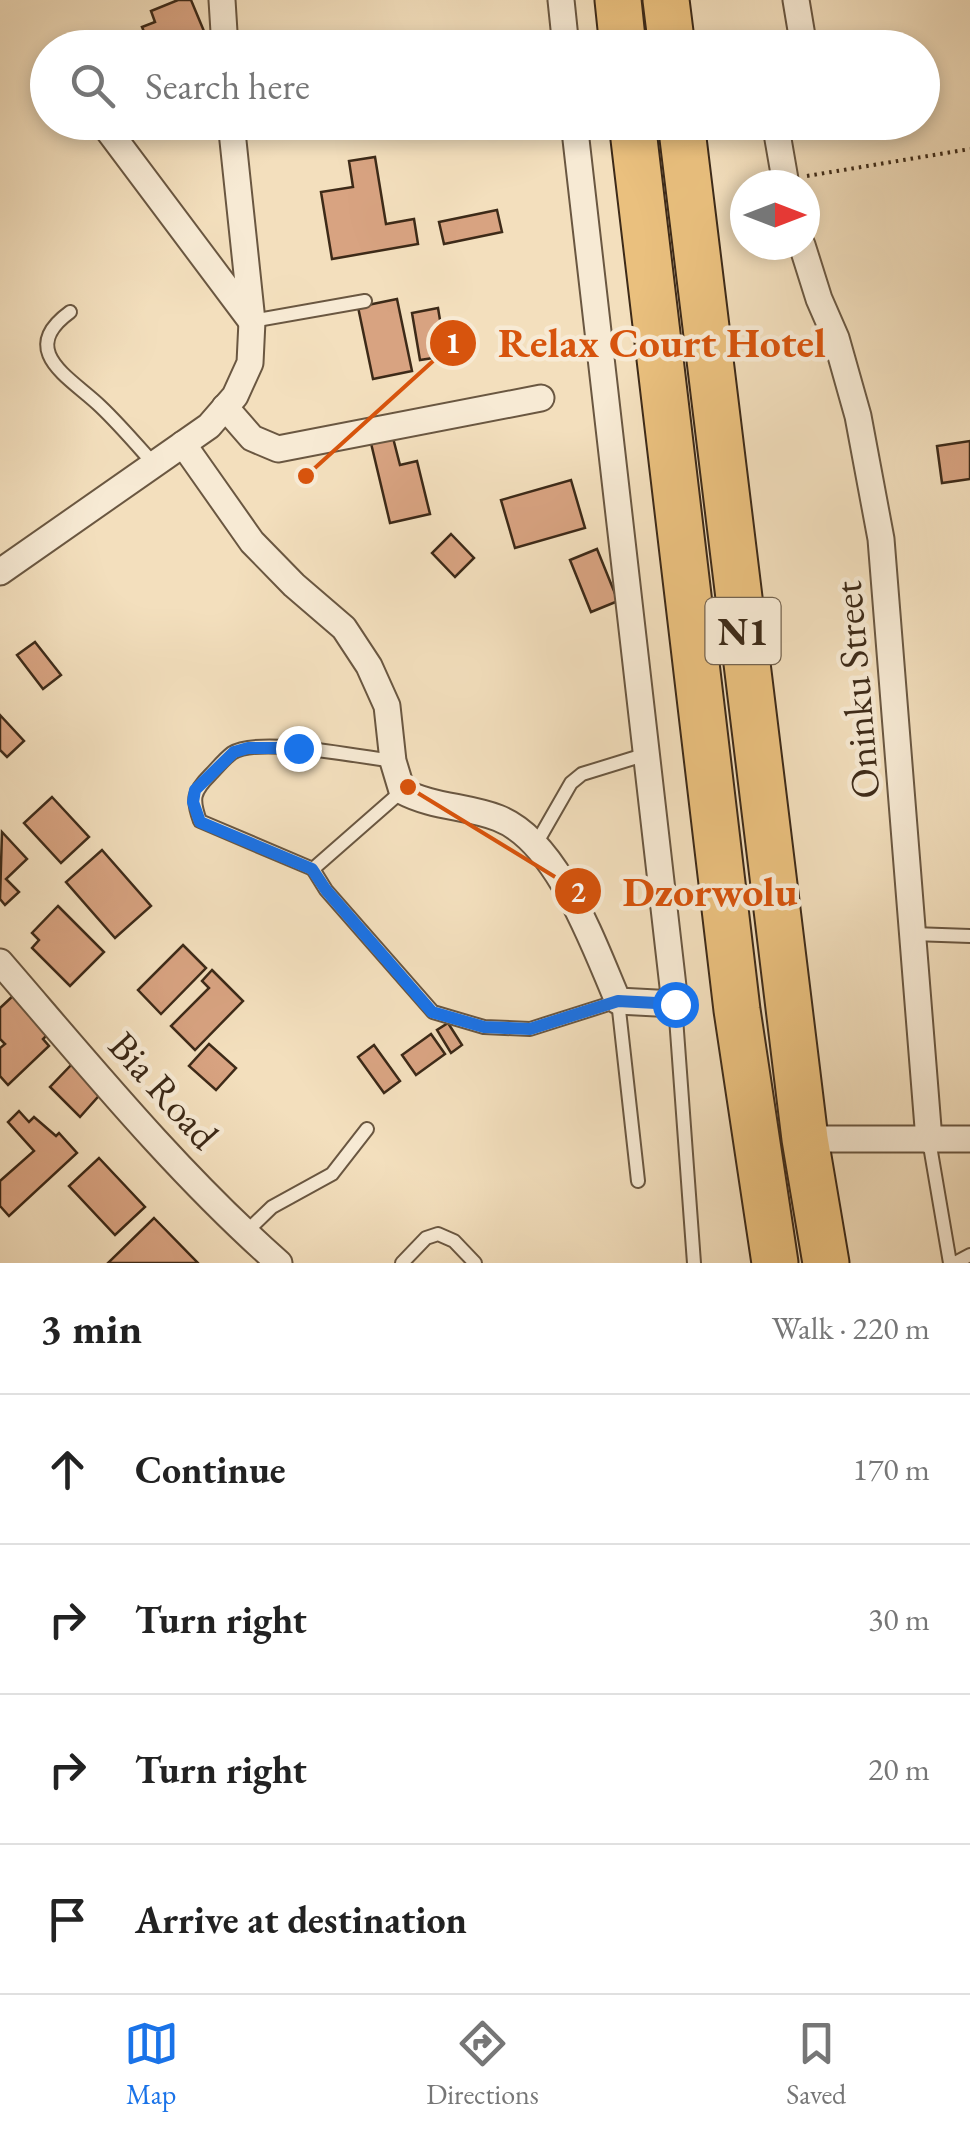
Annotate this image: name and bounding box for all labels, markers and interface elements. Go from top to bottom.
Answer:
search box [30,30,940,140]
icon: search [65,58,120,113]
text: Search here [145,61,310,110]
north arrow [730,170,820,260]
callout: Relax Court Hotel [428,307,846,379]
text: Relax Court Hotel [498,315,826,370]
text: 1 [445,323,461,362]
street label: Oninku Street [821,579,891,801]
road number: N1 [706,598,780,664]
route end [276,726,322,772]
callout: Dzorwolu [553,855,818,927]
text: Dzorwolu [622,864,798,919]
text: 2 [570,872,586,911]
route start [653,982,699,1028]
street label: Bia Road [98,1020,231,1160]
text: 3 min [40,1301,142,1356]
text: Walk · 220 m [772,1307,930,1349]
icon: ahead [40,1442,95,1497]
text: Continue [135,1445,286,1494]
text: 170 m [853,1448,930,1490]
icon: right [40,1592,95,1647]
text: Turn right [135,1595,307,1644]
text: 30 m [868,1598,930,1640]
icon: right [40,1742,95,1797]
text: Turn right [135,1745,307,1794]
text: 20 m [868,1748,930,1790]
icon: arrive [40,1892,95,1947]
text: Arrive at destination [135,1895,467,1944]
tab: Map [124,2016,179,2112]
tab: Directions [426,2016,539,2112]
tab: Saved [786,2016,846,2112]

